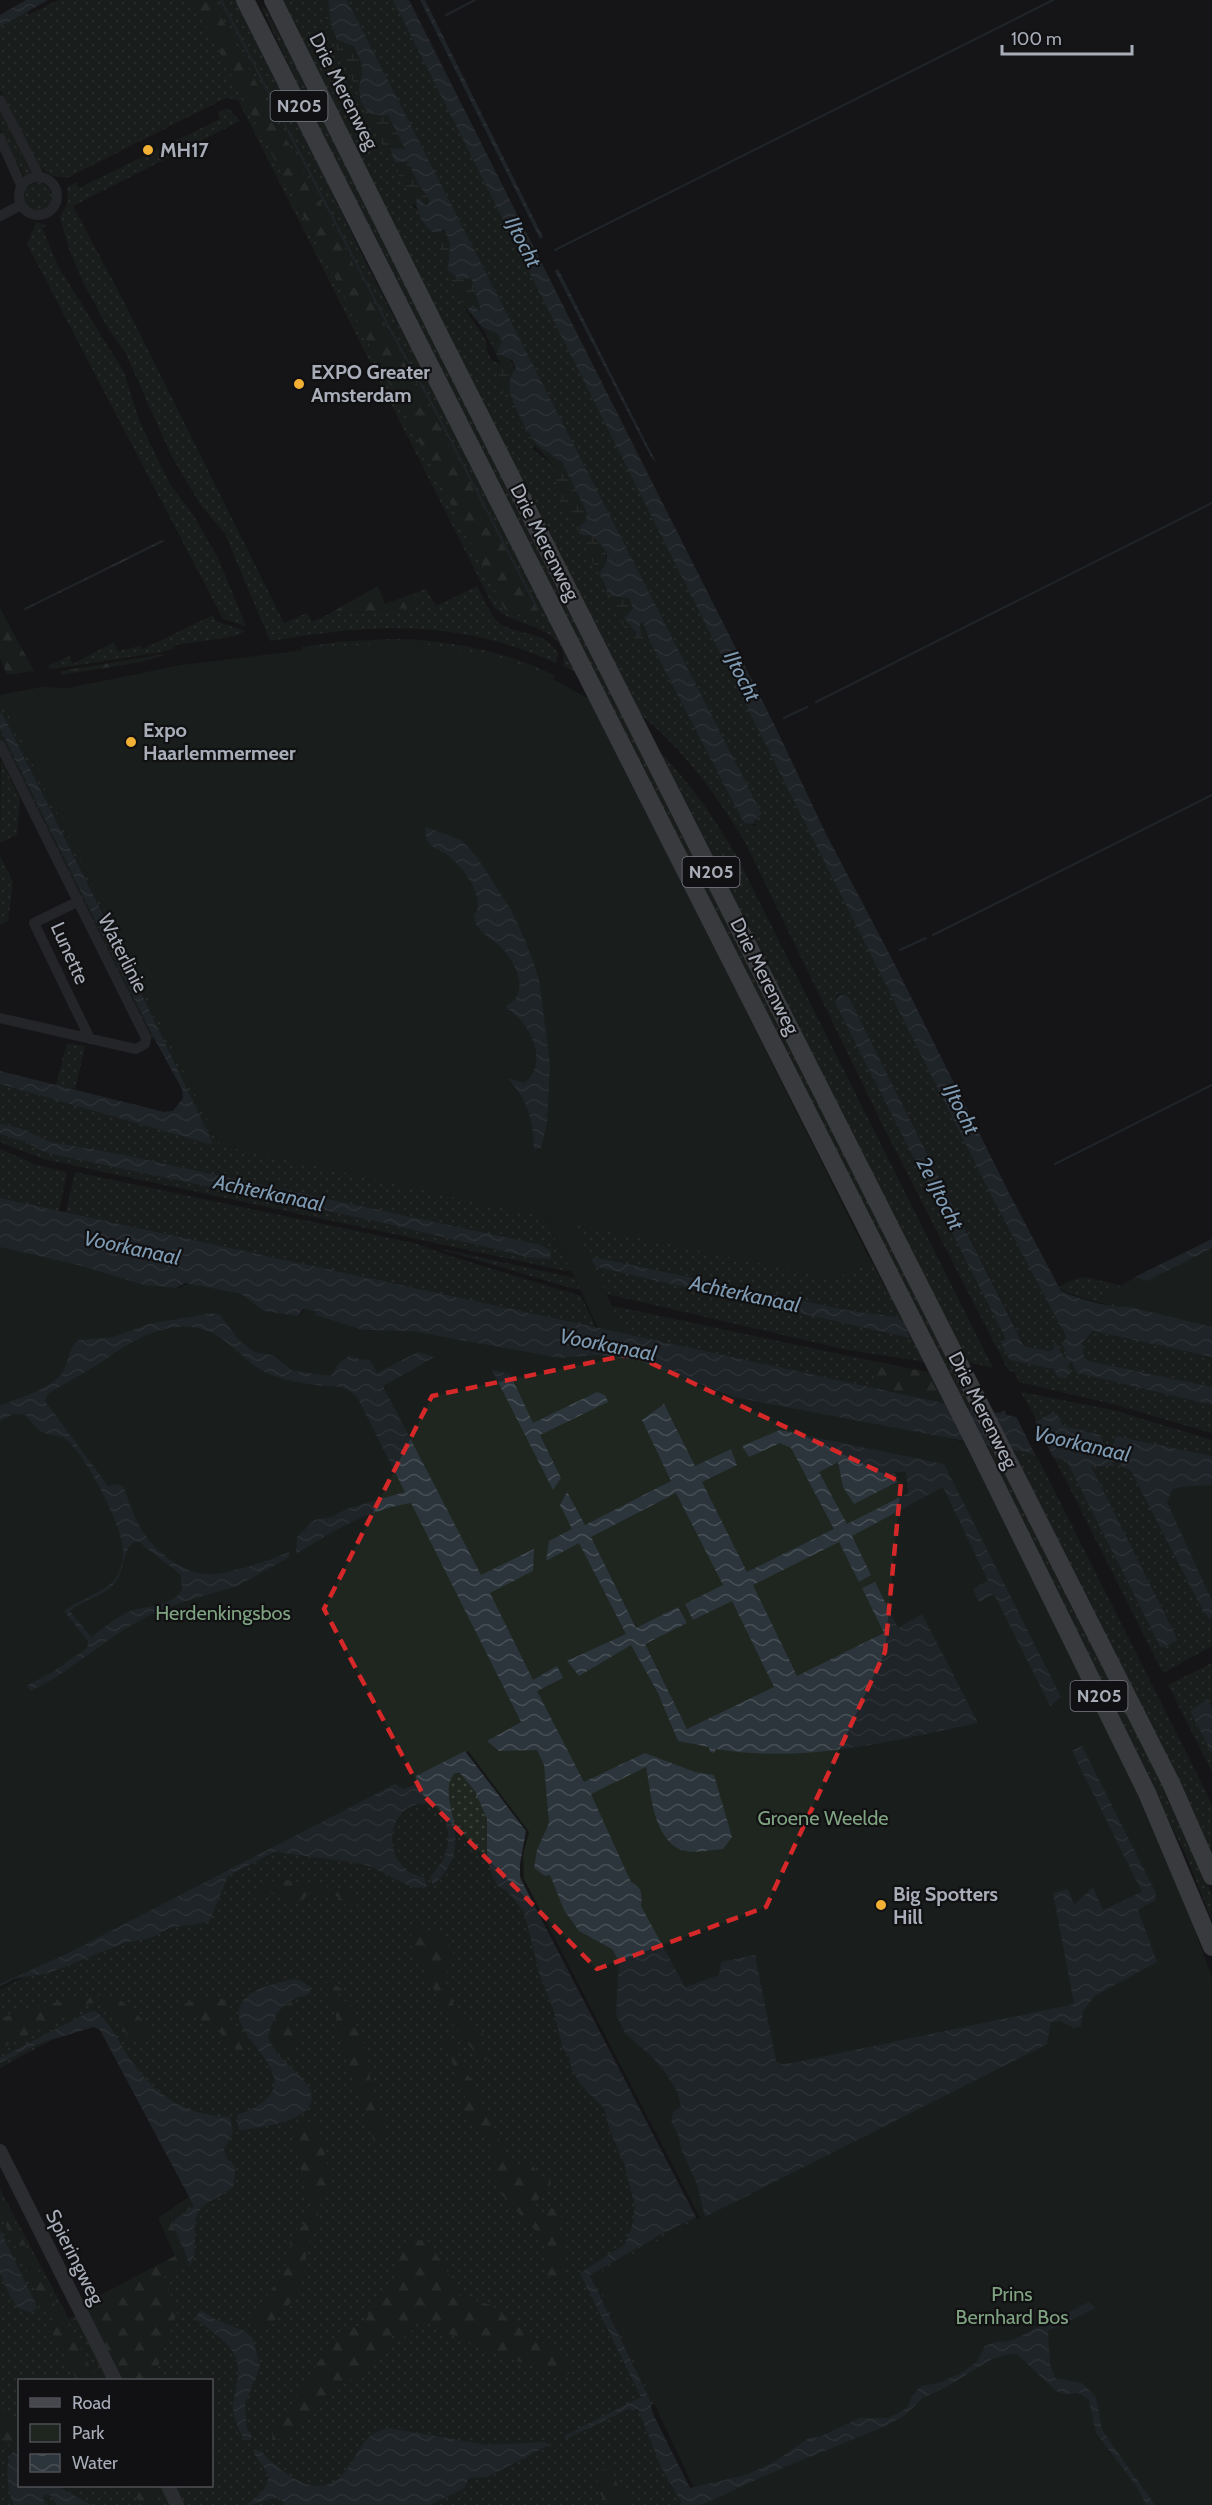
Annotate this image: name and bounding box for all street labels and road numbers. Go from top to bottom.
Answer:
street label: Drie Merenweg [304,29,384,154]
road number: N205 [270,91,328,121]
street label: Drie Merenweg [505,480,585,605]
road number: N205 [682,857,740,887]
street label: Waterlinie [93,910,153,996]
street label: Drie Merenweg [725,914,805,1039]
street label: Lunette [46,918,94,988]
street label: Drie Merenweg [943,1348,1023,1473]
road number: N205 [1070,1681,1128,1711]
street label: Spieringweg [41,2205,110,2309]

